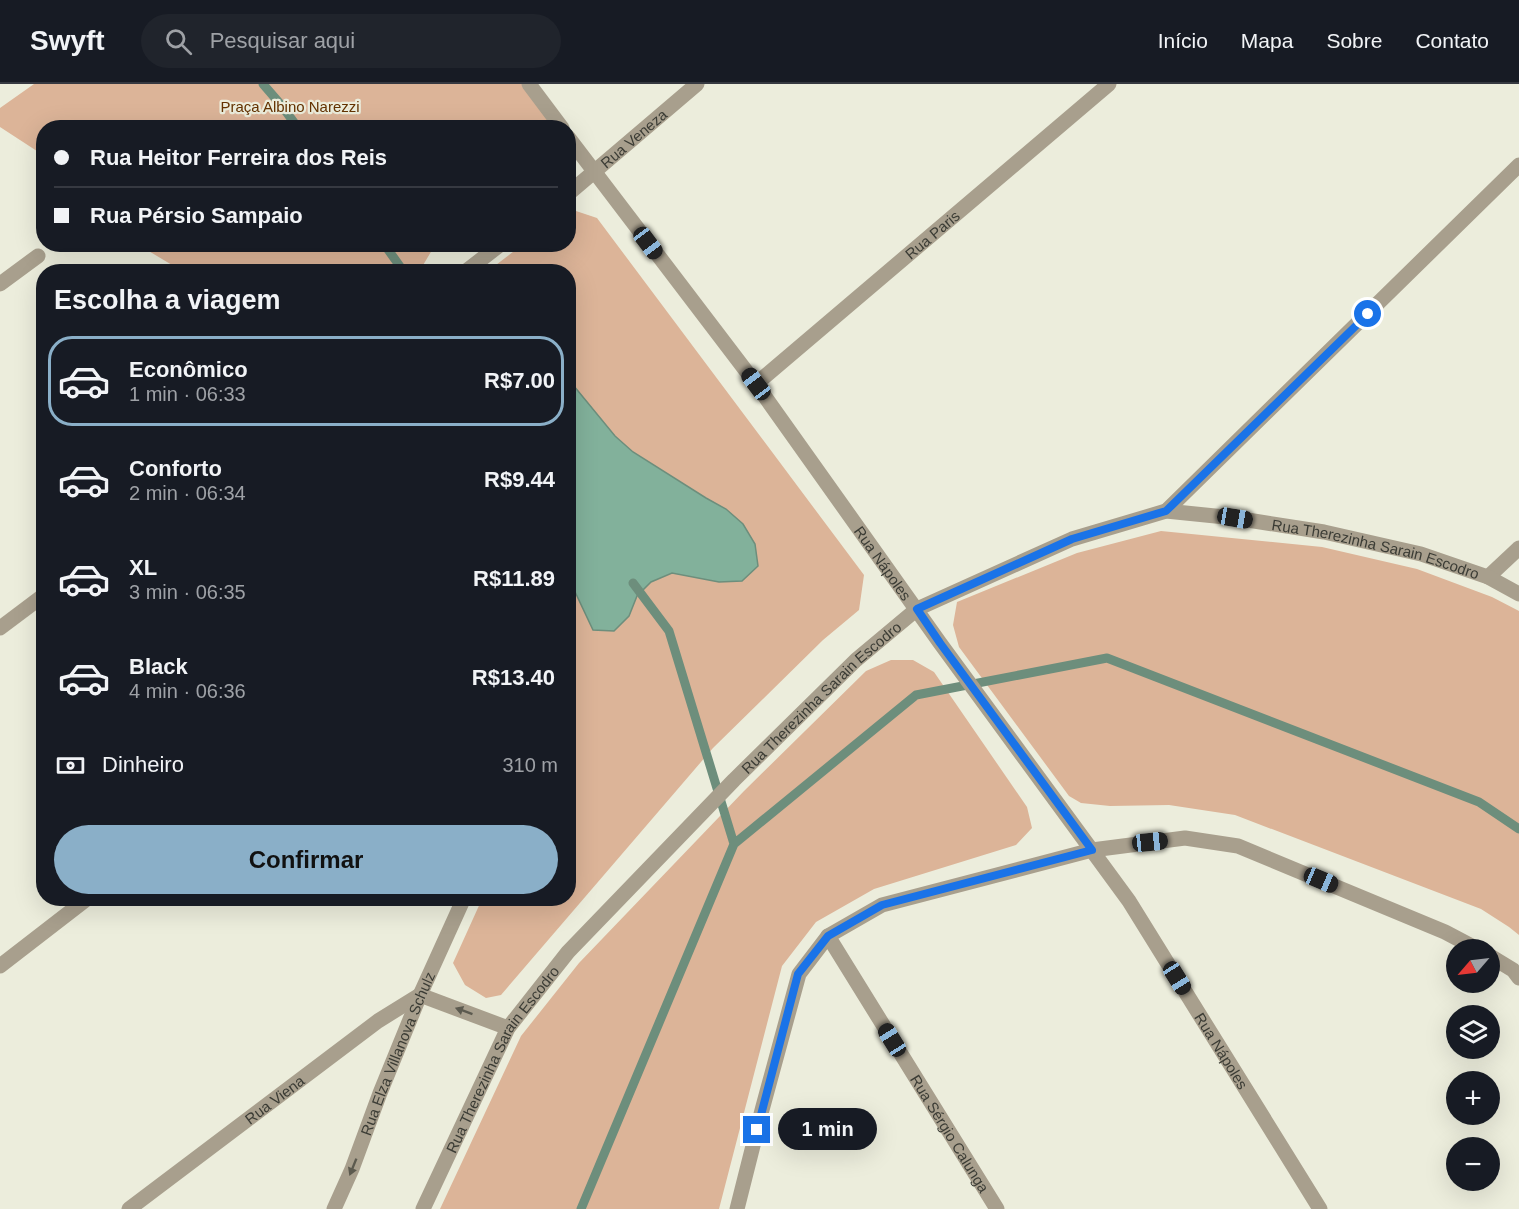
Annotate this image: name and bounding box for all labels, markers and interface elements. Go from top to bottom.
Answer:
search box [141,14,561,68]
text: Swyft [30,25,105,56]
icon: search [162,25,195,58]
text: Pesquisar aqui [210,28,355,53]
text: Início [1158,29,1208,52]
text: Mapa [1241,29,1293,52]
text: Sobre [1326,29,1382,52]
text: Contato [1415,29,1489,52]
park label: Praça Albino Narezzi [220,98,360,115]
street label: Rua Veneza [597,105,671,171]
text: Rua Heitor Ferreira dos Reis [90,145,387,170]
text: Rua Pérsio Sampaio [90,203,303,228]
street label: Rua Paris [901,207,963,262]
car [630,223,666,263]
text: Escolha a viagem [54,285,281,315]
route start [1354,300,1381,327]
icon: car [57,354,111,408]
text: Econômico [129,357,248,382]
car [738,364,774,404]
text: R$7.00 [484,368,555,393]
text: 1 min · 06:33 [129,383,246,405]
icon: car [57,453,111,507]
text: Conforto [129,456,222,481]
text: R$9.44 [484,467,555,492]
text: 2 min · 06:34 [129,482,246,504]
car [1216,506,1254,530]
street label: Rua Therezinha Sarain Escodro [1271,515,1482,582]
street label: Rua Nápoles [851,523,915,603]
icon: car [57,552,111,606]
text: XL [129,555,157,580]
text: R$11.89 [473,566,555,591]
text: 3 min · 06:35 [129,581,246,603]
street label: Rua Therezinha Sarain Escodro [738,618,904,777]
icon: car [57,651,111,705]
text: Black [129,654,188,679]
text: R$13.40 [472,665,555,690]
text: 4 min · 06:36 [129,680,246,702]
icon: cash [54,749,87,782]
text: Dinheiro [102,752,184,777]
text: 310 m [502,754,558,776]
button: Confirmar [54,825,558,894]
car [1131,831,1169,853]
car [1301,865,1341,895]
north arrow [1446,939,1500,993]
map controls [1446,939,1500,1191]
car [1160,958,1194,998]
street label: Rua Therezinha Sarain Escodro [442,963,562,1155]
street label: Rua Elza Villanova Schulz [357,969,438,1138]
button: layers [1446,1005,1500,1059]
one-way arrow [455,1006,473,1016]
street label: Rua Nápoles [1192,1009,1252,1092]
car [875,1020,909,1060]
street label: Rua Viena [241,1071,308,1127]
street label: Rua Sérgio Calunga [907,1071,993,1196]
button: + [1446,1071,1500,1125]
callout: 1 min [778,1109,877,1151]
route end [743,1116,770,1143]
text: 1 min [801,1118,854,1140]
button: − [1446,1137,1500,1191]
one-way arrow [348,1158,357,1176]

